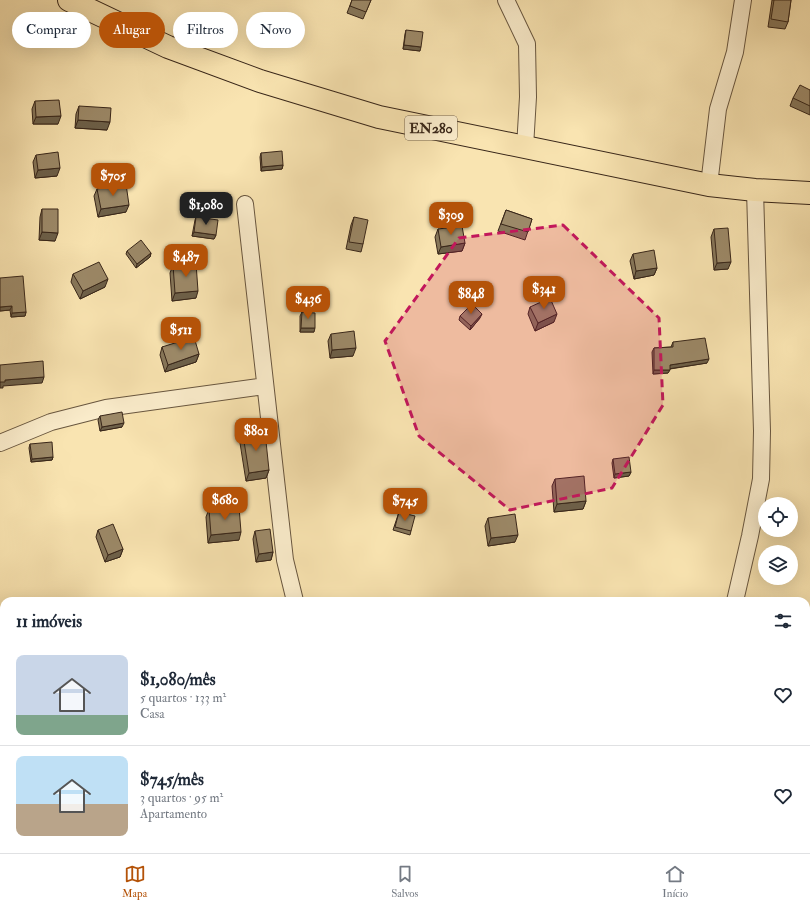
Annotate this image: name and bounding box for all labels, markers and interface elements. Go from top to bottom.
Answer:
chip: Comprar [12,12,91,48]
chip: Alugar [99,12,165,48]
chip: Filtros [173,12,238,48]
chip: Novo [246,12,305,48]
road number: EN280 [405,116,457,140]
pin: $705 [89,163,137,197]
text: $705 [100,168,126,184]
pin: $1,080 [173,192,239,226]
text: $1,080 [189,197,223,213]
pin: $309 [427,202,475,236]
text: $309 [438,207,464,223]
pin: $487 [162,244,210,278]
text: $487 [173,249,199,265]
pin: $341 [520,276,568,310]
pin: $848 [447,281,495,315]
text: $341 [532,281,556,297]
pin: $436 [284,286,332,320]
text: $848 [458,286,484,302]
text: $436 [295,291,321,307]
pin: $511 [157,317,205,351]
text: $511 [170,322,192,338]
pin: $801 [232,418,280,452]
text: $801 [244,423,268,439]
pin: $680 [201,487,249,521]
pin: $745 [381,488,429,522]
text: $680 [212,492,238,508]
text: $745 [392,493,418,509]
map controls [758,497,798,585]
button: locate [758,497,798,537]
button: layers [758,545,798,585]
icon: filters [772,610,794,632]
text: 11 imóveis [16,611,82,632]
text: $1,080/mês [140,669,216,690]
icon: home [48,671,96,719]
icon: heart [772,684,794,706]
text: 5 quartos · 133 m² [140,690,226,706]
text: Casa [140,706,165,722]
text: $745/mês [140,769,204,790]
icon: home [48,772,96,820]
icon: heart [772,785,794,807]
text: 3 quartos · 95 m² [140,790,223,806]
text: Apartamento [140,806,207,822]
tab: Mapa [122,863,147,900]
tab: Salvos [391,863,418,900]
tab: Início [662,863,688,900]

